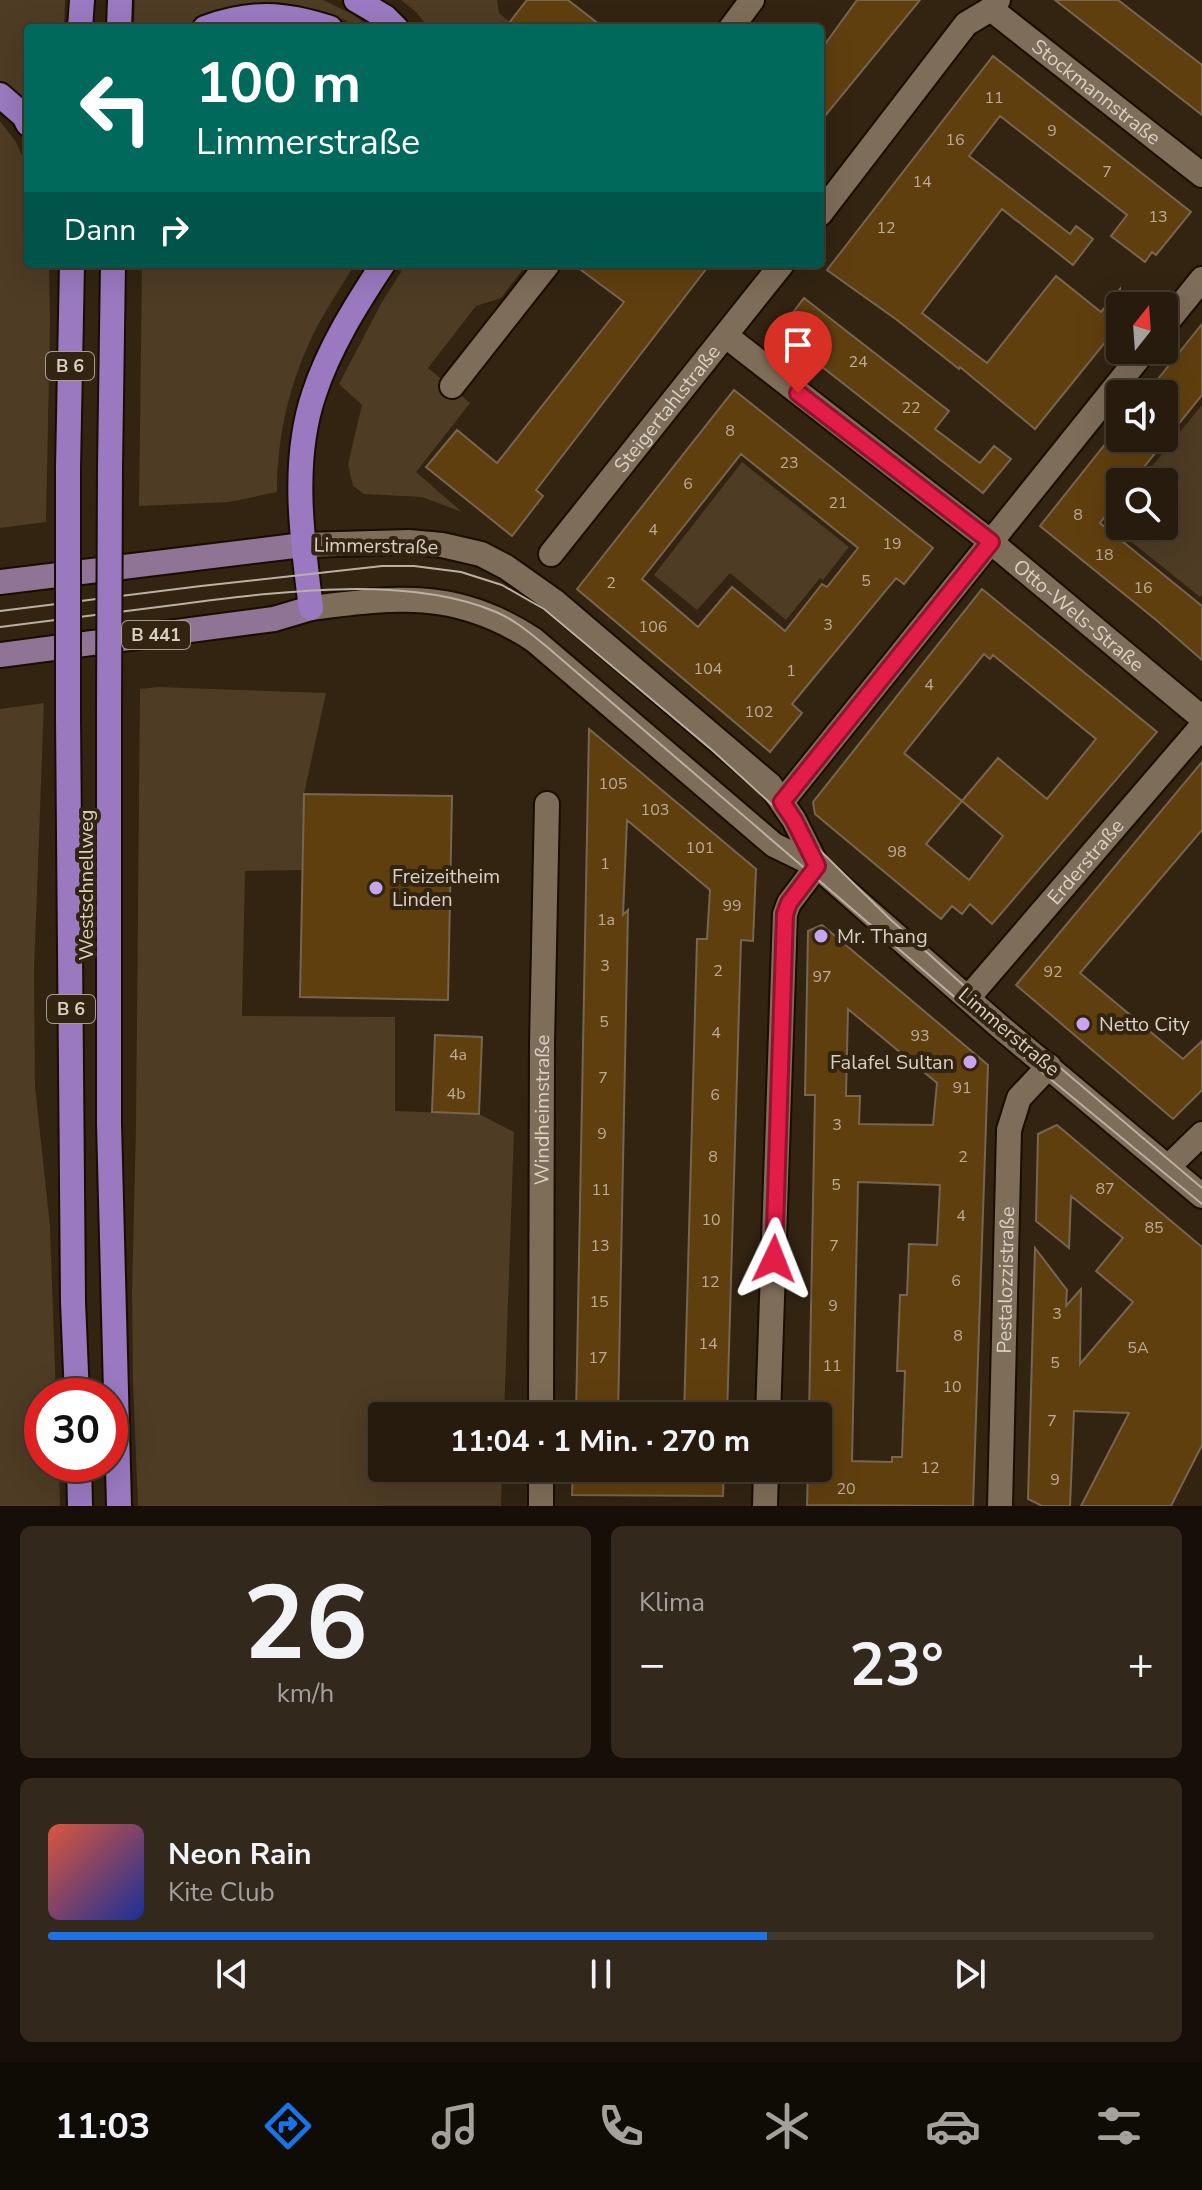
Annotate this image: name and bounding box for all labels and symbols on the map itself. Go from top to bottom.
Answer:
street label: Stockmannstraße [1026,33,1166,151]
house number: 11 [984,87,1004,109]
house number: 9 [1047,120,1057,142]
house number: 16 [945,129,965,151]
house number: 7 [1102,161,1112,183]
house number: 14 [912,171,932,193]
house number: 13 [1148,206,1168,228]
house number: 12 [876,217,896,239]
north arrow [1106,292,1178,364]
pin [764,311,832,393]
street label: Steigertahlstraße [608,339,726,478]
house number: 24 [848,351,868,373]
road number: B 6 [46,352,94,380]
house number: 22 [901,397,921,419]
house number: 8 [725,420,735,442]
house number: 23 [779,452,799,474]
house number: 6 [683,473,693,495]
house number: 21 [828,492,848,514]
house number: 8 [1073,504,1083,526]
house number: 4 [648,519,658,541]
street label: Limmerstraße [313,531,439,561]
house number: 19 [882,533,902,555]
house number: 18 [1094,544,1114,566]
street label: Otto-Wels-Straße [1008,553,1150,678]
house number: 5 [861,570,871,592]
house number: 2 [606,572,616,594]
house number: 16 [1133,577,1153,599]
house number: 3 [823,614,833,636]
house number: 106 [639,616,667,638]
road number: B 441 [122,621,190,649]
house number: 104 [694,658,723,680]
house number: 1 [786,660,796,682]
house number: 4 [924,674,934,696]
house number: 102 [745,701,773,723]
house number: 105 [599,773,627,795]
house number: 103 [641,799,669,821]
street label: Westschnellweg [73,810,100,960]
street label: Erderstraße [1041,813,1130,910]
house number: 101 [686,837,714,859]
house number: 98 [887,841,907,863]
house number: 1 [600,853,610,875]
place label: Freizeitheim Linden [392,863,500,913]
marker: Freizeitheim Linden [367,879,385,897]
house number: 99 [722,895,742,917]
house number: 1a [597,909,615,931]
place label: Mr. Thang [837,923,928,950]
marker: Mr. Thang [812,927,830,945]
house number: 3 [600,955,610,977]
house number: 2 [713,960,723,982]
house number: 92 [1043,961,1063,983]
house number: 97 [812,966,832,988]
street label: Limmerstraße [953,982,1065,1082]
road number: B 6 [47,995,95,1023]
house number: 5 [599,1011,609,1033]
place label: Netto City [1099,1011,1191,1038]
marker: Netto City [1074,1015,1092,1033]
house number: 4 [711,1022,721,1044]
house number: 93 [910,1025,930,1047]
street label: Windheimstraße [528,1034,556,1185]
house number: 4a [449,1044,467,1066]
place label: Falafel Sultan [830,1049,954,1076]
marker: Falafel Sultan [961,1053,979,1071]
house number: 7 [598,1067,608,1089]
house number: 91 [952,1077,972,1099]
house number: 4b [447,1083,465,1105]
house number: 6 [710,1084,720,1106]
house number: 3 [832,1114,842,1136]
house number: 9 [597,1123,607,1145]
house number: 8 [708,1146,718,1168]
house number: 2 [958,1146,968,1168]
house number: 5 [831,1174,841,1196]
house number: 87 [1095,1178,1115,1200]
house number: 11 [591,1179,611,1201]
house number: 4 [956,1205,966,1227]
street label: Pestalozzistraße [990,1206,1021,1354]
house number: 10 [701,1209,721,1231]
position arrow [732,1217,816,1301]
house number: 85 [1144,1217,1164,1239]
house number: 13 [590,1235,610,1257]
house number: 7 [829,1235,839,1257]
house number: 6 [951,1270,961,1292]
house number: 12 [700,1271,720,1293]
house number: 15 [589,1291,609,1313]
house number: 9 [828,1295,838,1317]
house number: 3 [1052,1303,1062,1325]
house number: 8 [953,1325,963,1347]
house number: 14 [698,1333,718,1355]
house number: 5A [1127,1337,1149,1359]
house number: 17 [588,1347,608,1369]
house number: 5 [1050,1352,1060,1374]
house number: 11 [822,1355,842,1377]
house number: 10 [942,1376,962,1398]
speed limit sign: 30 [24,1378,128,1482]
house number: 7 [1047,1410,1057,1432]
house number: 12 [920,1457,940,1479]
house number: 9 [1050,1469,1060,1491]
house number: 20 [836,1478,856,1500]

